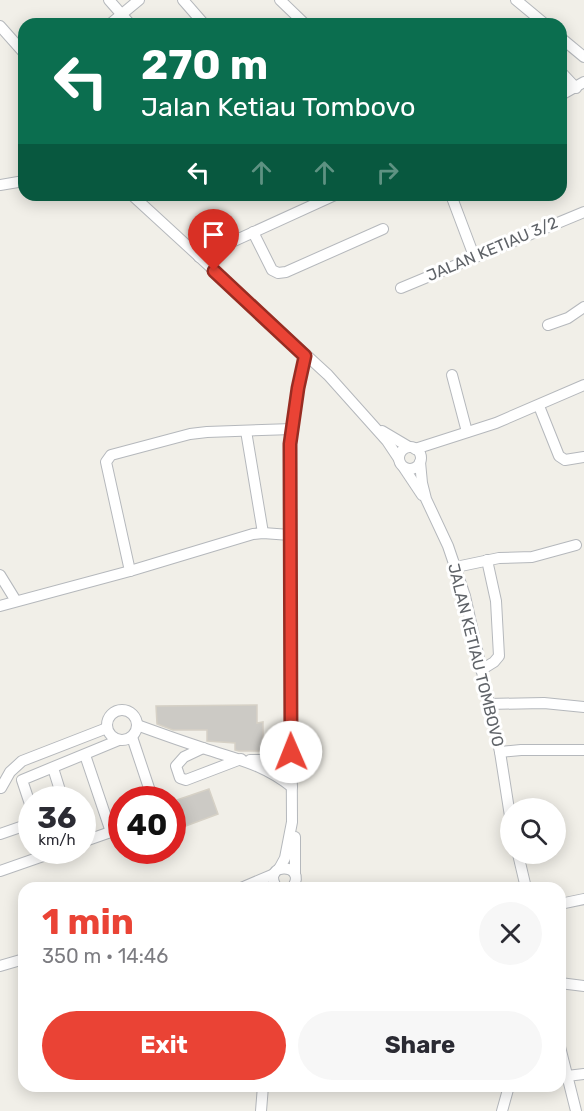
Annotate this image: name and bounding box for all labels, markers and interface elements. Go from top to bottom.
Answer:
text: 270 m [141,40,268,90]
icon: left [42,42,120,120]
text: Jalan Ketiau Tombovo [141,91,416,123]
icon: left [182,156,215,189]
icon: ahead [245,156,278,189]
icon: ahead [308,156,341,189]
icon: right [371,156,404,189]
pin [188,209,239,271]
street label: JALAN KETIAU 3/2 [424,213,560,285]
icon: arrive [197,218,230,251]
street label: JALAN KETIAU TOMBOVO [444,561,508,749]
position arrow [259,720,323,784]
speed limit sign: 40 [108,786,186,864]
map controls [500,798,566,864]
button: search [500,798,566,864]
text: 36 [37,800,77,836]
text: km/h [38,831,76,849]
text: 1 min [42,900,134,943]
button: close [479,902,542,965]
text: 350 m · 14:46 [42,944,168,968]
button: Exit [42,1011,286,1080]
button: Share [298,1011,542,1080]

